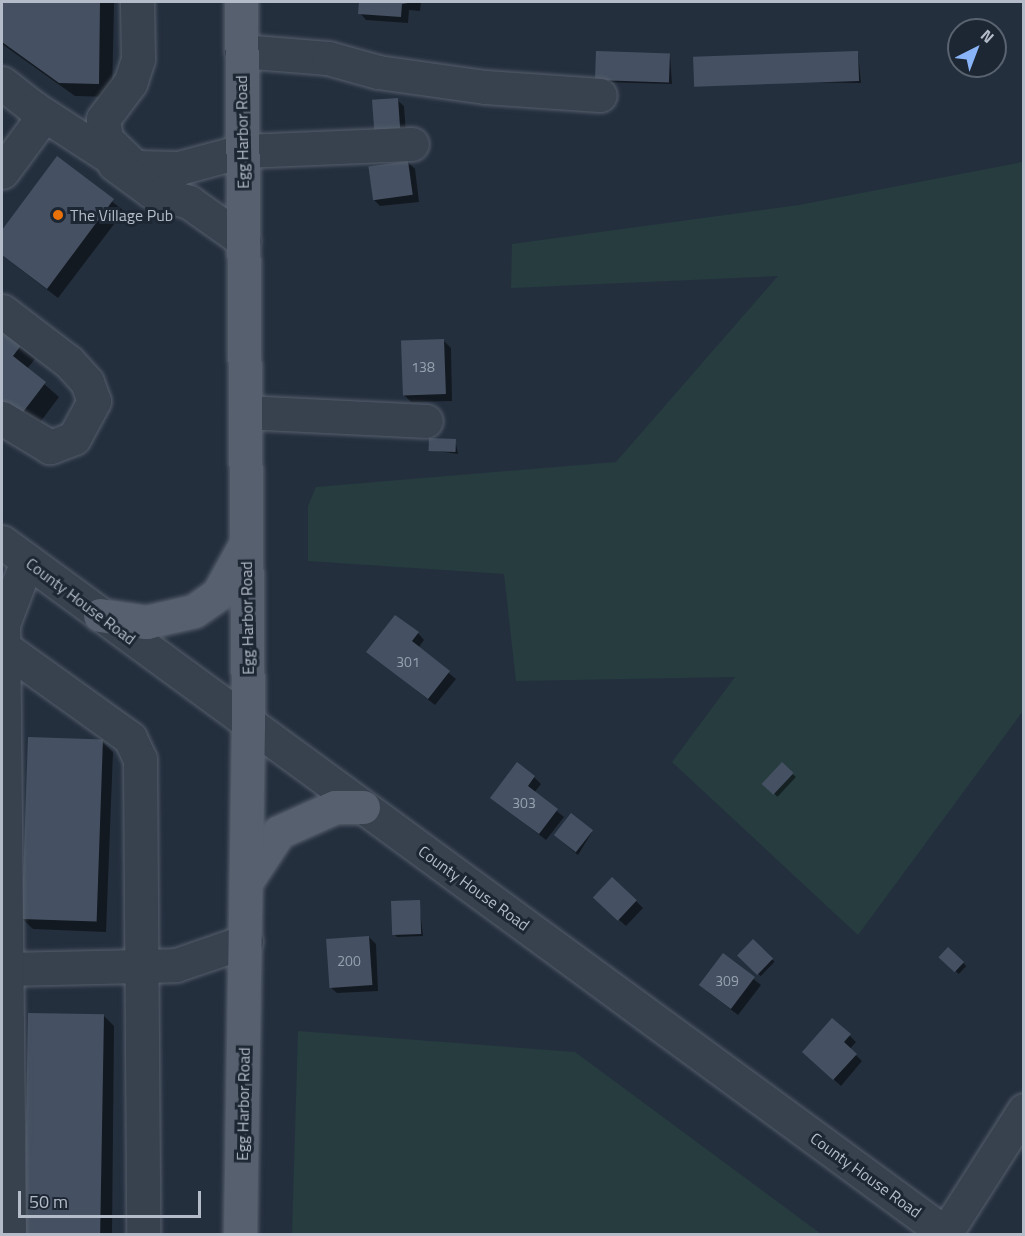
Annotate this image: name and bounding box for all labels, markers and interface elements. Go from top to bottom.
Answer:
north arrow [947,18,1007,78]
text: N [976,23,1000,49]
street label: Egg Harbor Road [231,75,253,189]
place label: The Village Pub [70,205,173,225]
marker: The Village Pub [51,208,65,222]
house number: 138 [411,359,435,375]
street label: County House Road [22,554,140,648]
street label: Egg Harbor Road [236,561,258,675]
house number: 301 [396,654,420,670]
house number: 303 [512,795,536,811]
street label: County House Road [415,841,533,935]
house number: 200 [337,953,361,969]
house number: 309 [715,973,739,989]
street label: Egg Harbor Road [232,1047,254,1161]
street label: County House Road [807,1128,925,1222]
scale bar [21,1179,204,1217]
text: 50 m [29,1188,68,1215]

